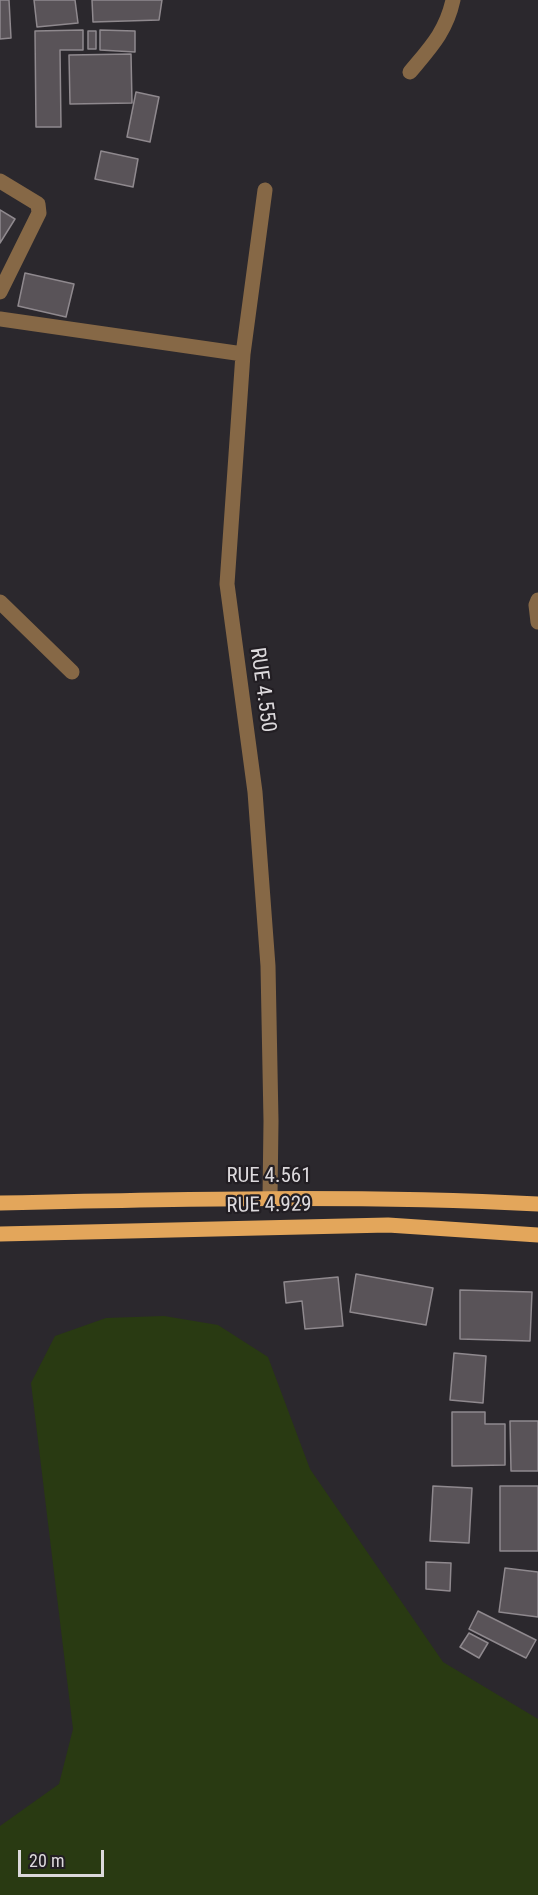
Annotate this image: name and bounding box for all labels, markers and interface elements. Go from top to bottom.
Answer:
street label: RUE 4.550 [244,646,280,734]
street label: RUE 4.561 [226,1164,312,1190]
street label: RUE 4.929 [226,1193,312,1219]
scale bar [21,1838,106,1876]
text: 20 m [29,1850,64,1871]

